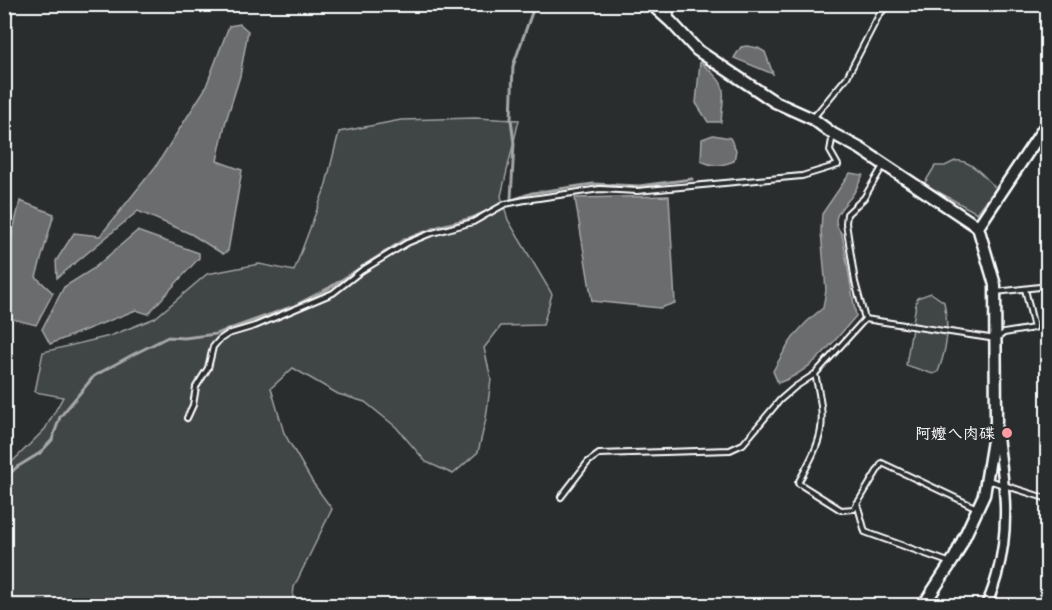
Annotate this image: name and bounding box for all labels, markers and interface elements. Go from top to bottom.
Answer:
place label: 阿嬤ㄟ肉碟 [915,419,995,448]
marker: 阿嬤ㄟ肉碟 [1000,426,1014,440]

